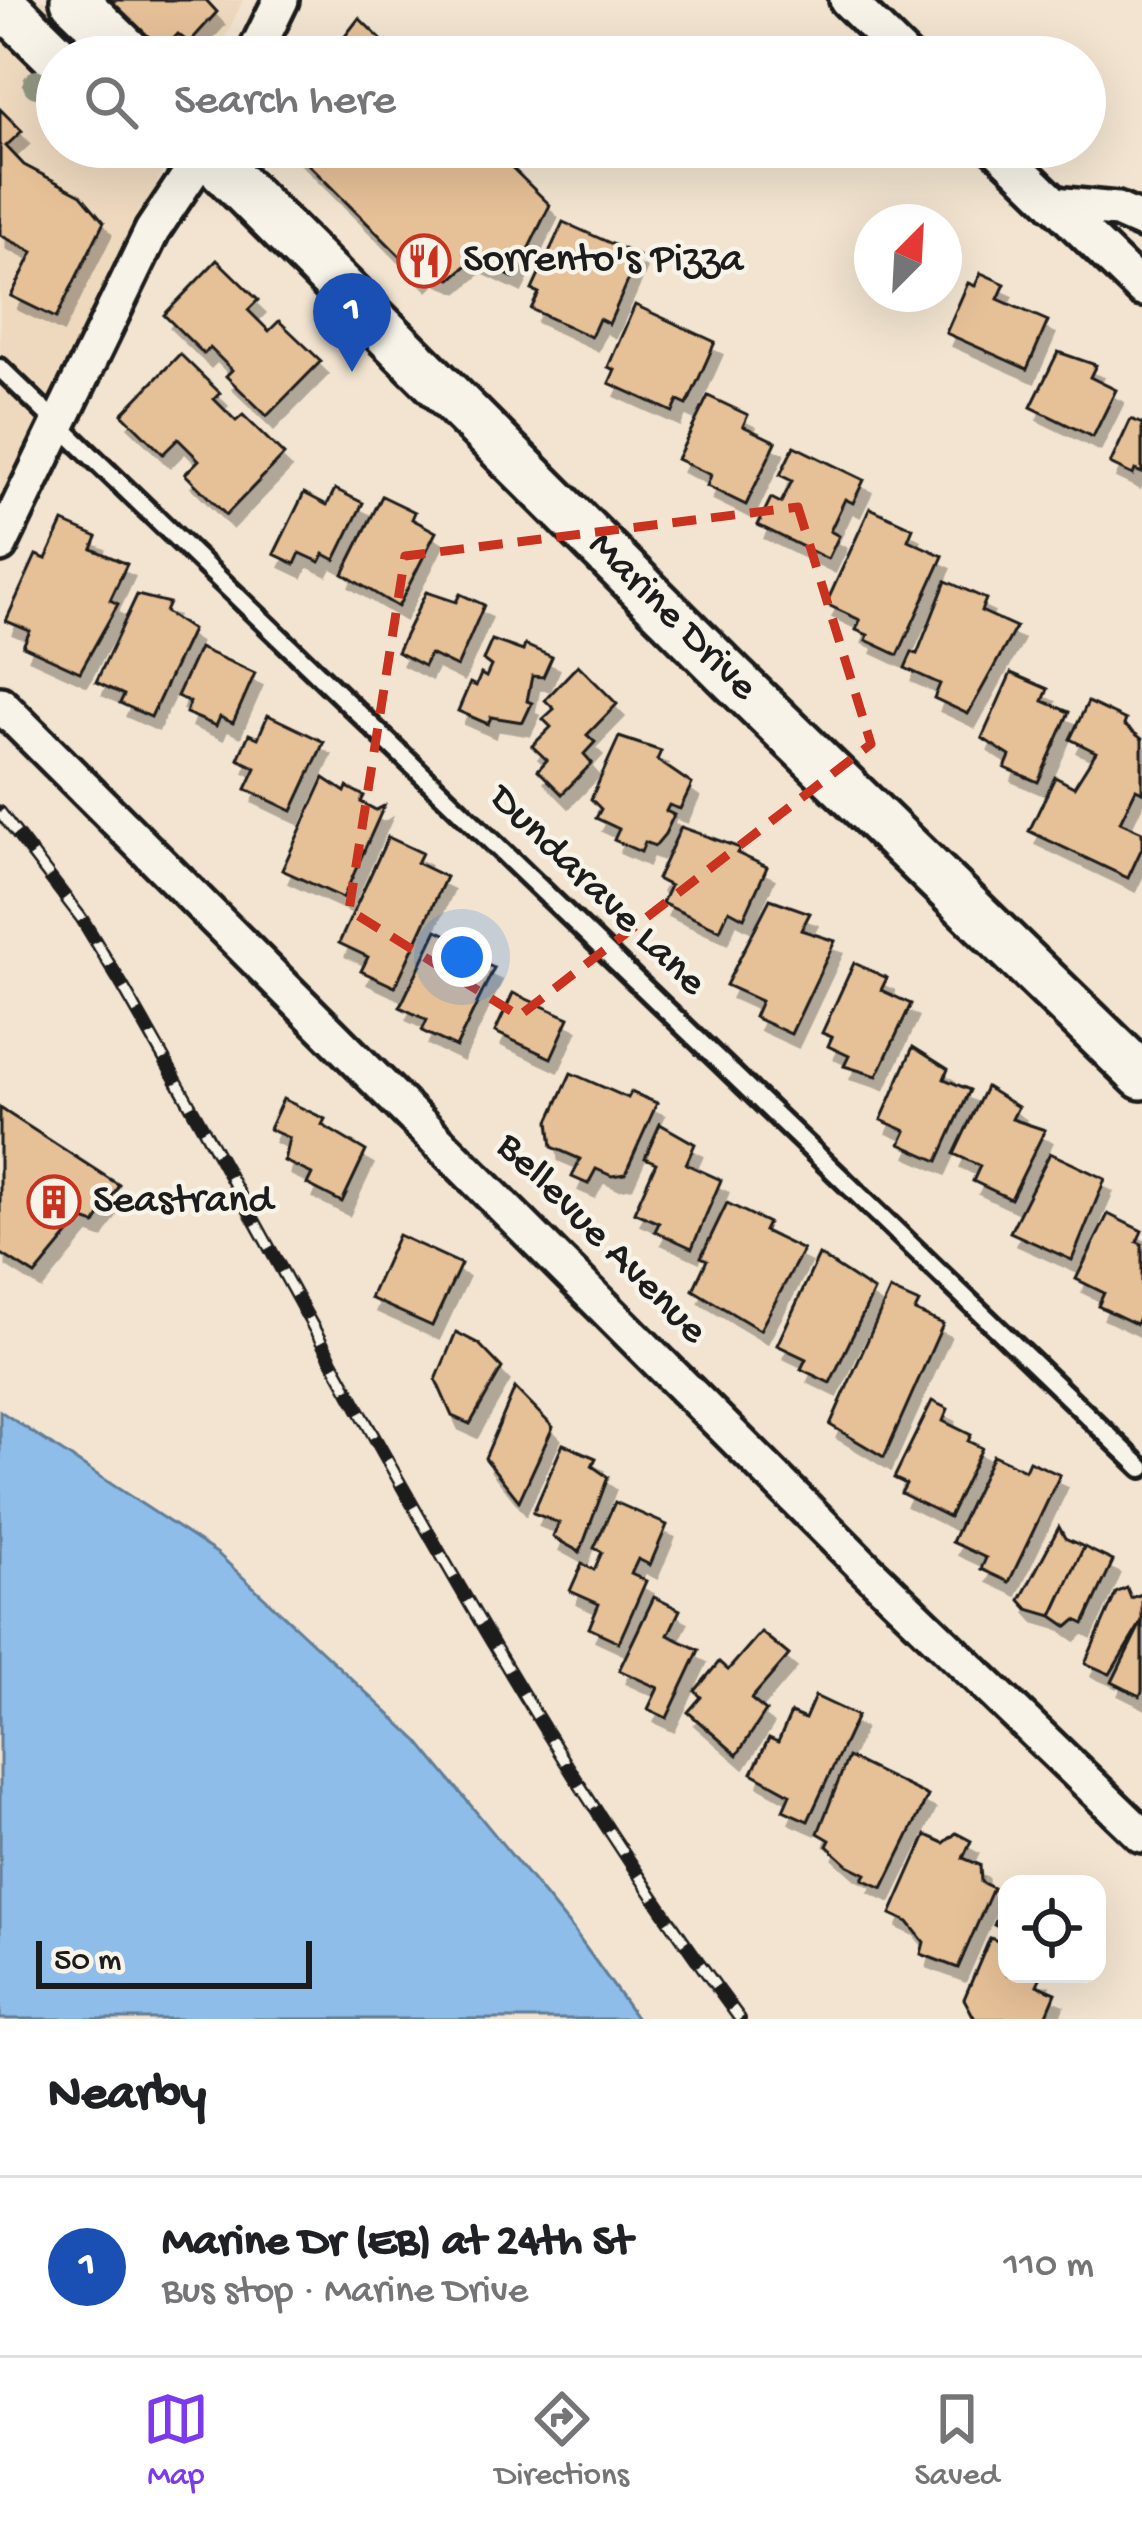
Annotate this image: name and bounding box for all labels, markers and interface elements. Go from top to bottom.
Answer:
search box [36,36,1106,168]
icon: search [78,69,144,135]
text: Search here [174,76,396,129]
north arrow [854,204,962,312]
restaurant icon: Sorrento's Pizza [396,233,452,289]
place label: Sorrento's Pizza [463,237,745,286]
pin: 1 [313,273,391,372]
street label: Marine Drive [576,523,767,713]
street label: Dundarave Lane [475,774,716,1009]
your location [432,927,492,987]
street label: Bellevue Avenue [483,1123,717,1357]
building icon: Seastrand [26,1174,82,1230]
place label: Seastrand [93,1178,276,1227]
map controls [998,1875,1106,1983]
button: locate [998,1875,1106,1983]
scale bar [36,1935,312,1988]
text: 50 m [54,1943,121,1981]
text: Nearby [48,2067,206,2127]
text: Marine Dr (EB) at 24th St [162,2217,632,2270]
text: 1 [79,2244,95,2290]
text: 110 m [1003,2244,1094,2290]
text: Bus stop · Marine Drive [162,2270,528,2316]
tab: Map [143,2386,209,2496]
tab: Directions [495,2386,629,2496]
tab: Saved [915,2386,999,2496]

